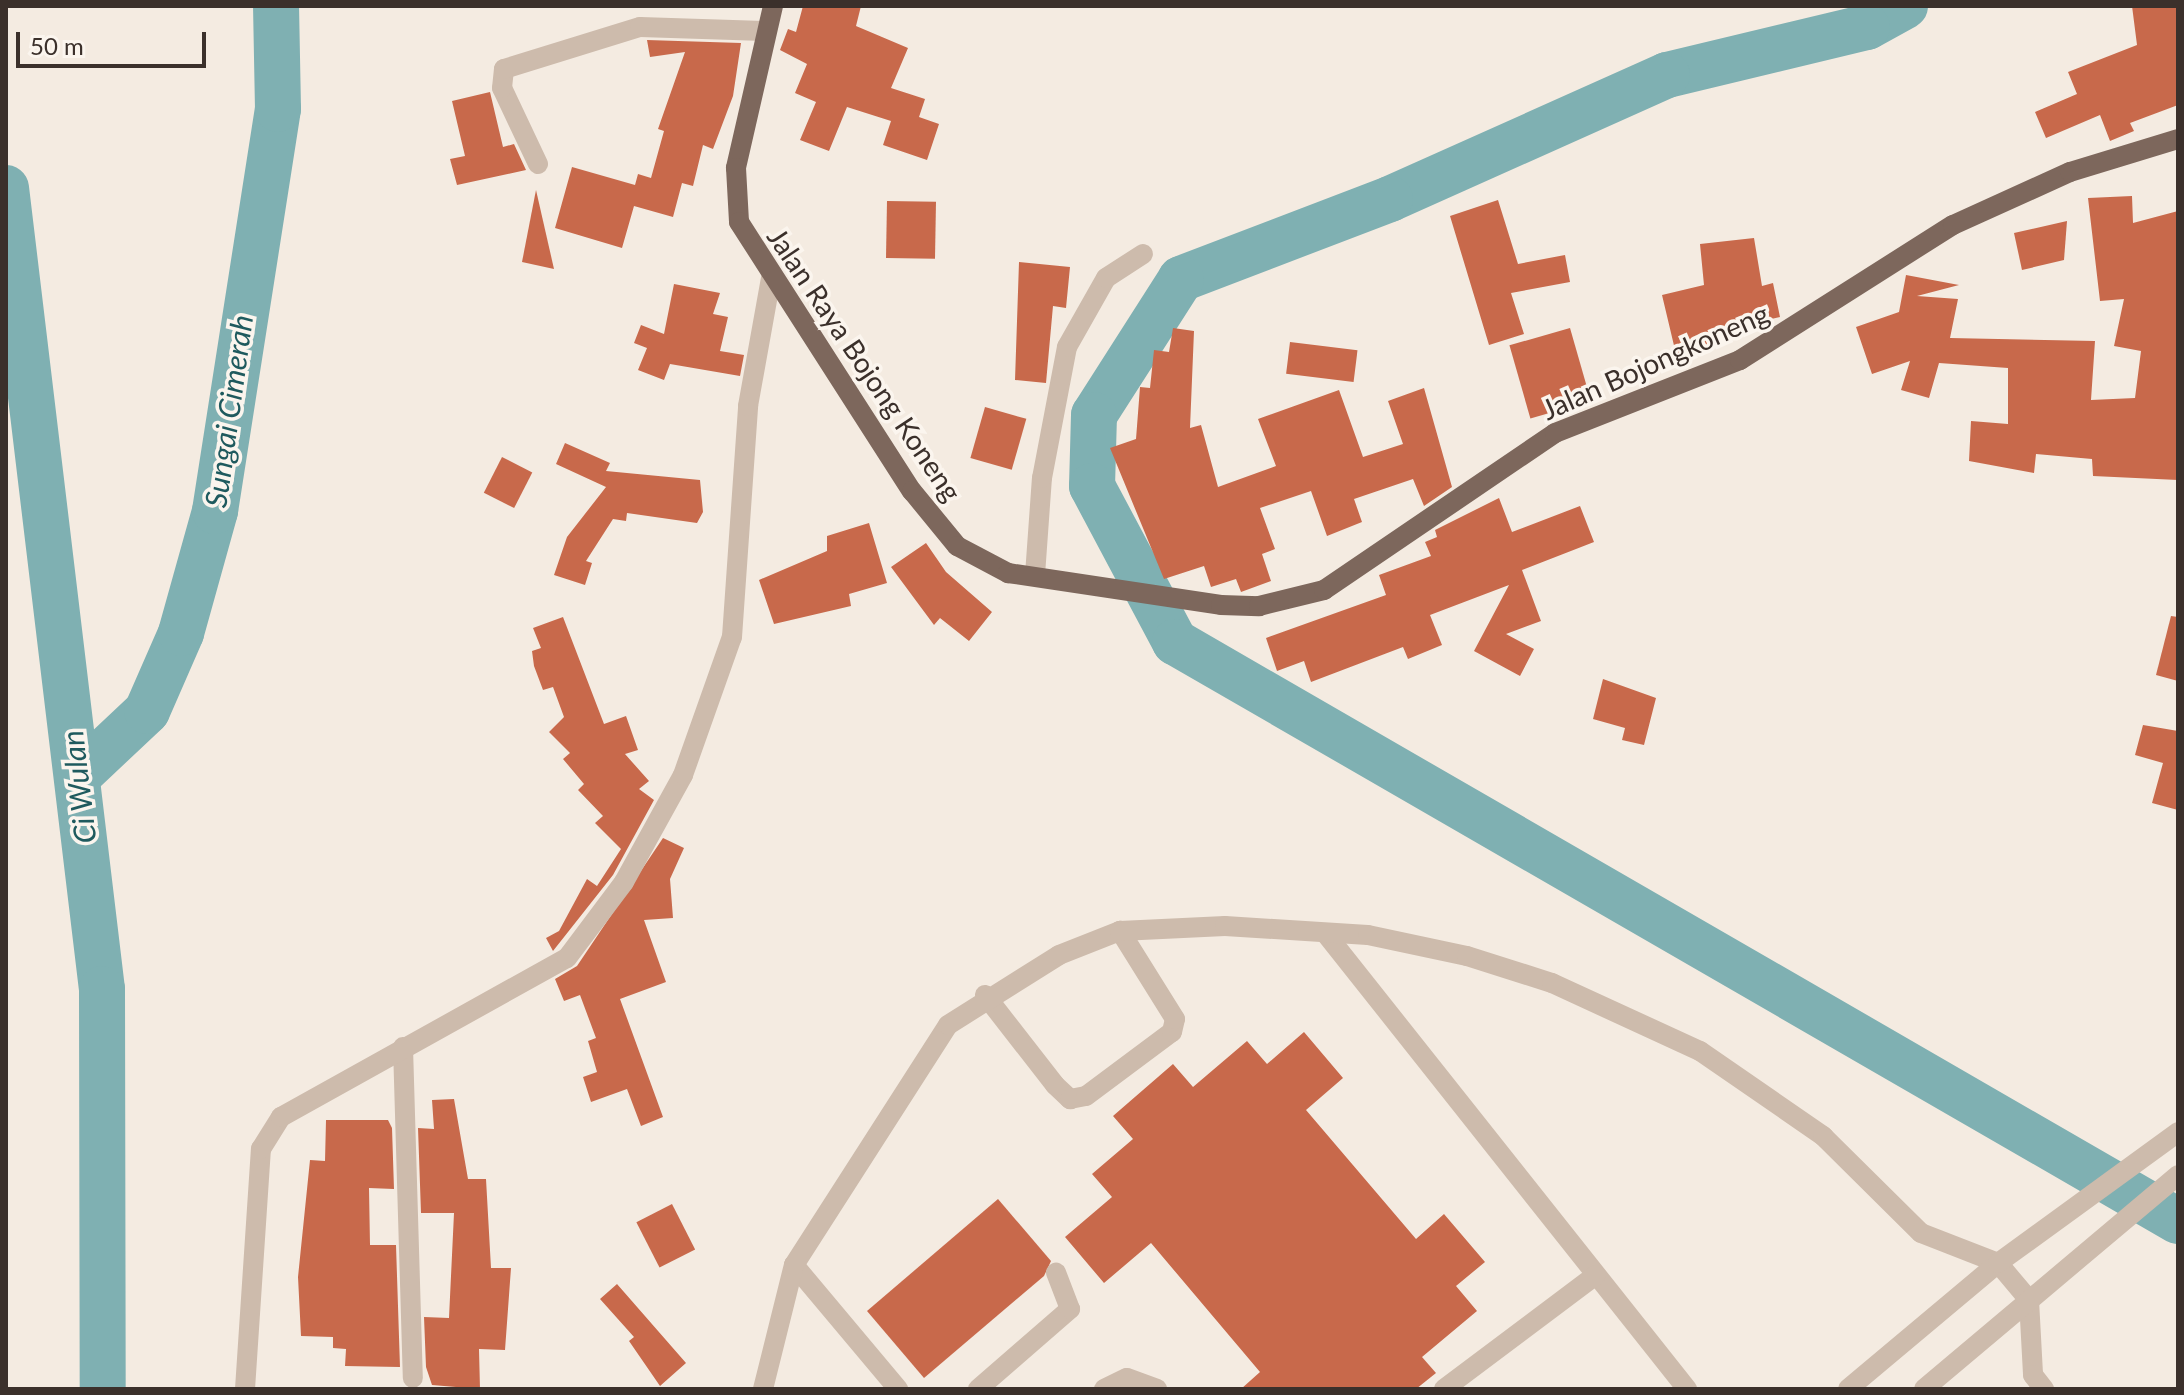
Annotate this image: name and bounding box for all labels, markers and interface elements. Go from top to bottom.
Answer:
scale bar [20,16,210,66]
text: 50 m [30,31,84,60]
street label: Jalan Raya Bojong Koneng [761,221,969,507]
street label: Jalan Bojongkoneng [1536,296,1774,426]
water label: Sungai Cimerah [197,312,259,510]
water label: Ci Wulan [53,728,103,846]

